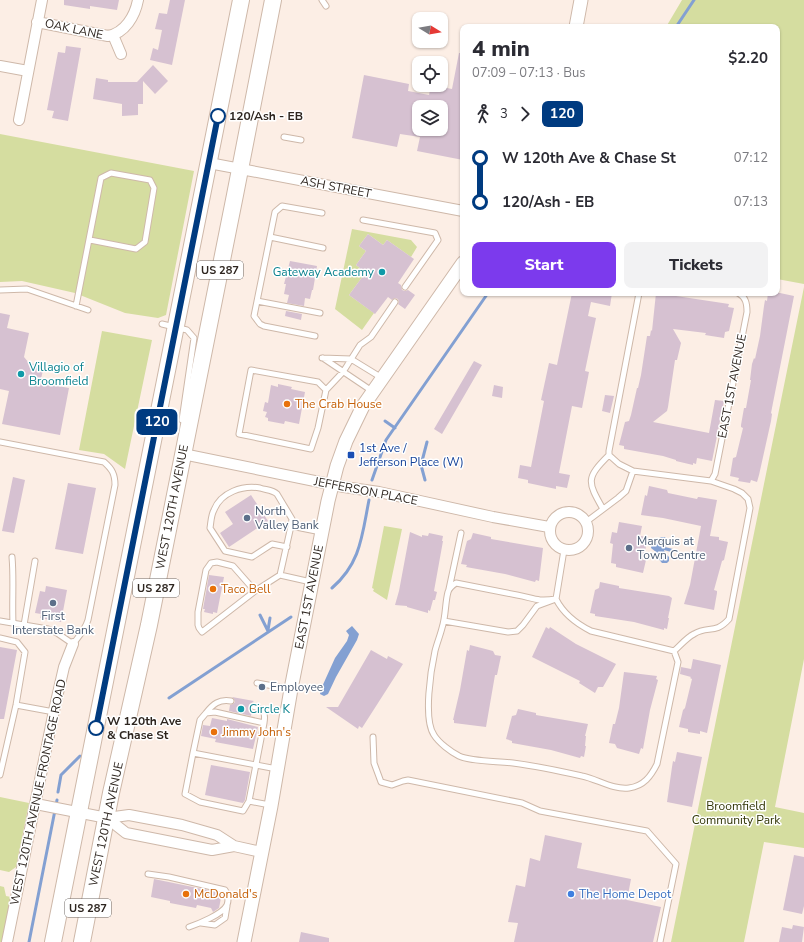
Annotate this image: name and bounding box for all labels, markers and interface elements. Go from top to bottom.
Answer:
north arrow [412,12,448,48]
map controls [412,12,448,136]
street label: OAK LANE [43,15,105,43]
text: 4 min [472,34,530,64]
text: $2.20 [728,48,768,68]
button: locate [412,56,448,92]
text: 07:09 – 07:13 · Bus [472,64,586,82]
button: layers [412,100,448,136]
icon: walk [472,103,494,125]
icon: forward [514,103,536,125]
text: 120 [550,104,575,123]
text: 3 [500,105,508,123]
marker: 120/Ash - EB [210,108,226,124]
place label: 120/Ash - EB [229,108,303,124]
text: W 120th Ave & Chase St [502,148,676,168]
text: 07:12 [734,149,768,167]
street label: ASH STREET [299,172,374,202]
text: 120/Ash - EB [502,192,594,212]
text: 07:13 [734,193,768,211]
button: Start [472,242,616,288]
button: Tickets [624,242,768,288]
road number: US 287 [197,261,243,279]
place label: Gateway Academy [273,264,375,280]
marker: Gateway Academy [377,267,387,277]
street label: EAST 1ST AVENUE [714,333,750,439]
place label: Villagio of Broomfield [28,359,89,389]
marker: Villagio of Broomfield [16,369,26,379]
place label: The Crab House [295,396,382,412]
marker: The Crab House [282,399,292,409]
line badge: 120 [134,409,180,435]
text: 120 [144,412,170,431]
place label: 1st Ave / Jefferson Place (W) [358,440,464,470]
street label: WEST 120TH AVENUE [152,443,192,571]
marker: 1st Ave / Jefferson Place (W) [346,450,356,460]
street label: JEFFERSON PLACE [312,473,419,509]
place label: North Valley Bank [254,503,320,533]
marker: North Valley Bank [242,513,252,523]
place label: Marquis at Town Centre [637,533,706,563]
marker: Marquis at Town Centre [624,543,634,553]
street label: EAST 1ST AVENUE [291,544,327,650]
road number: US 287 [133,579,179,597]
place label: Taco Bell [221,581,271,597]
marker: Taco Bell [208,584,218,594]
marker: First Interstate Bank [48,598,58,608]
place label: First Interstate Bank [12,608,95,638]
street label: WEST 120TH AVENUE FRONTAGE ROAD [6,677,70,906]
place label: Employee [270,679,323,695]
marker: Employee [257,682,267,692]
place label: Circle K [249,701,291,717]
marker: Circle K [236,704,246,714]
place label: W 120th Ave & Chase St [107,713,182,743]
marker: W 120th Ave & Chase St [88,720,104,736]
place label: Jimmy John's [221,724,291,740]
marker: Jimmy John's [209,727,219,737]
street label: WEST 120TH AVENUE [85,760,127,888]
park label: Broomfield Community Park [692,798,781,828]
place label: McDonald's [194,886,258,902]
place label: The Home Depot [579,886,672,902]
marker: McDonald's [181,889,191,899]
marker: The Home Depot [566,889,576,899]
road number: US 287 [65,899,111,917]

